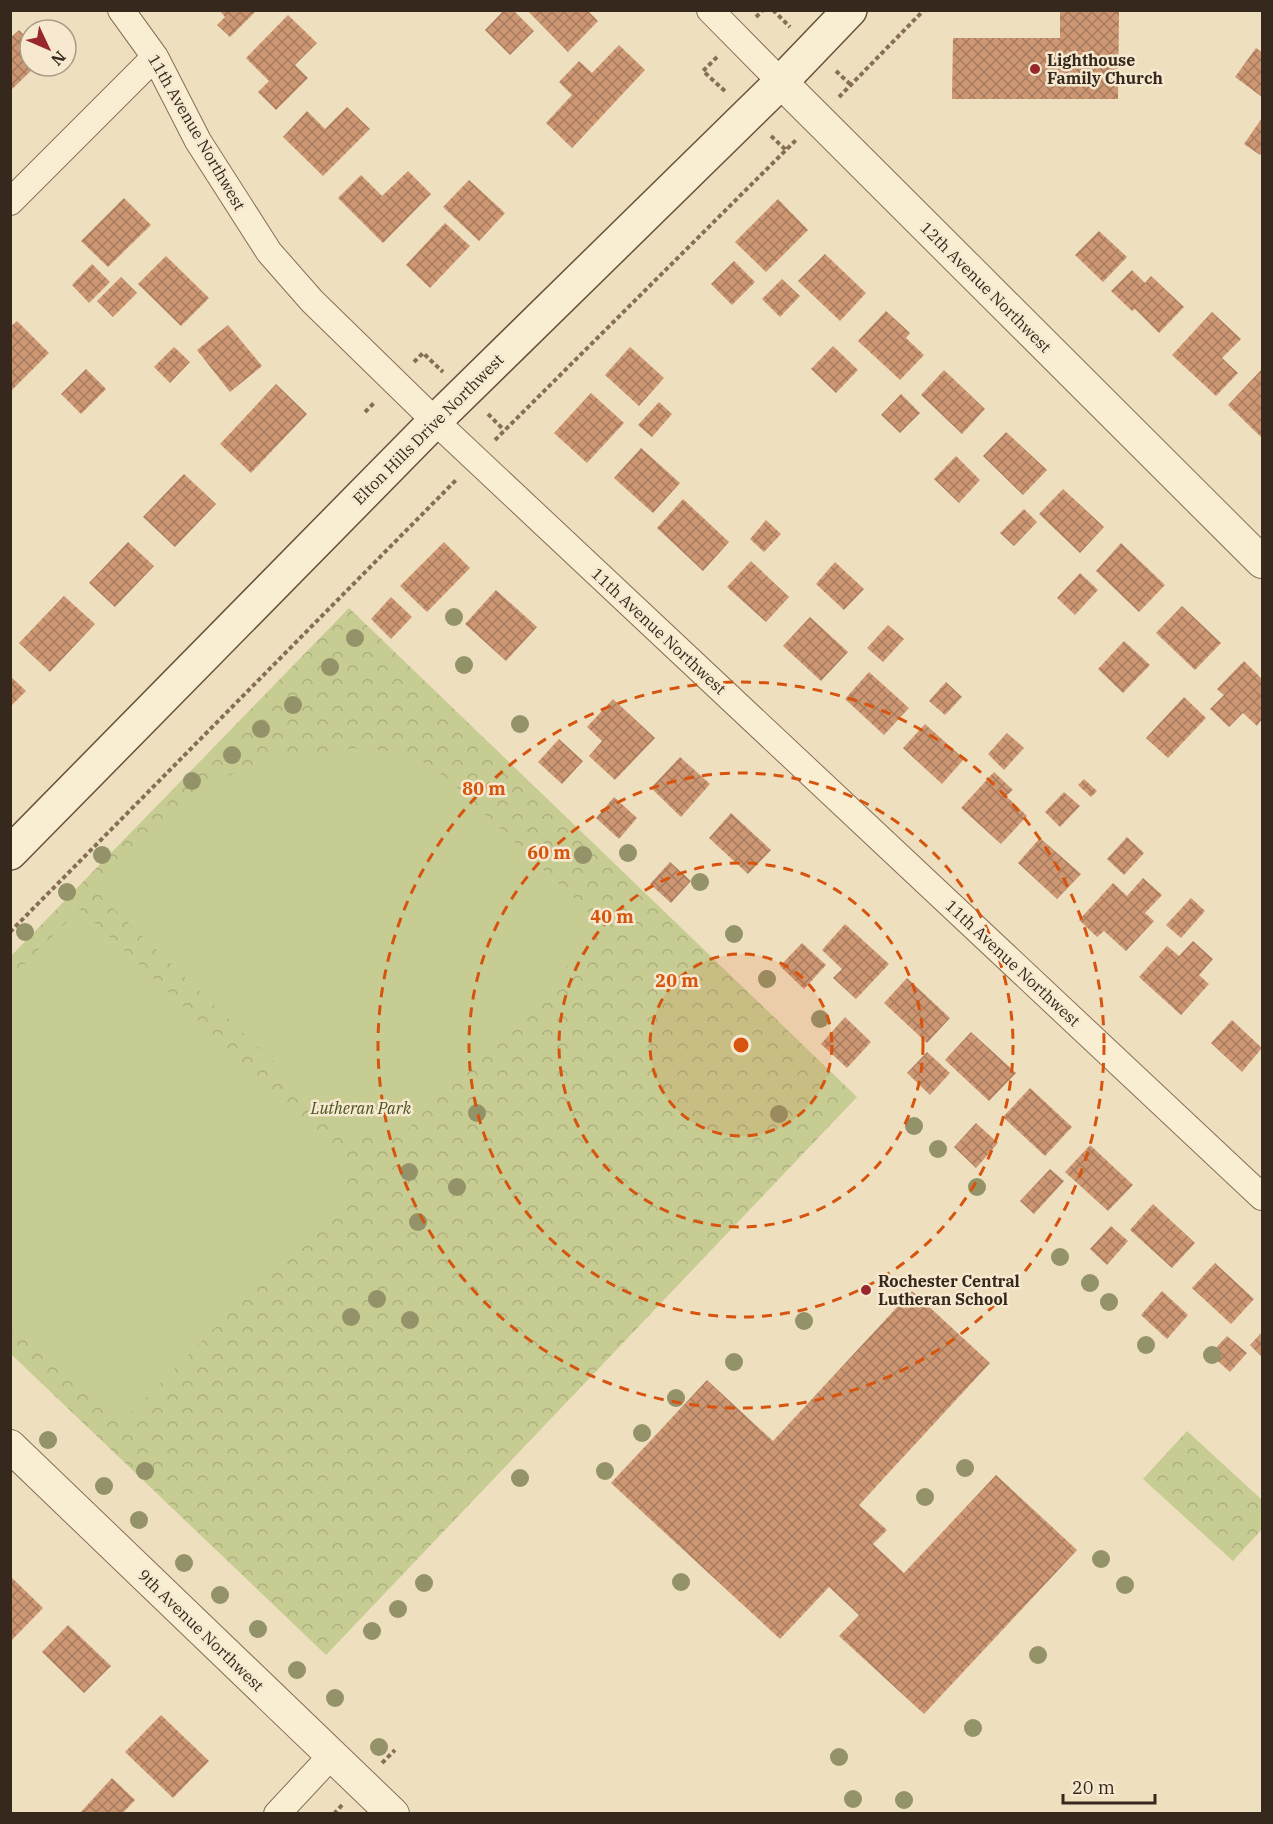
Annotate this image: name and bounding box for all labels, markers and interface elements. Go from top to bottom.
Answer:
north arrow [18,18,78,78]
text: N [47,47,70,70]
street label: 11th Avenue Northwest [144,50,250,214]
place label: Lighthouse Family Church [1047,50,1163,88]
marker: Lighthouse Family Church [1028,62,1042,76]
street label: 12th Avenue Northwest [916,217,1056,357]
street label: Elton Hills Drive Northwest [348,349,508,509]
street label: 11th Avenue Northwest [588,563,731,699]
text: 80 m [462,777,506,800]
text: 60 m [527,841,571,864]
street label: 11th Avenue Northwest [942,895,1085,1031]
text: 40 m [590,905,634,928]
text: 20 m [655,969,699,992]
centre of rings [731,1035,751,1055]
park label: Lutheran Park [310,1098,412,1118]
place label: Rochester Central Lutheran School [878,1271,1020,1309]
marker: Rochester Central Lutheran School [859,1283,873,1297]
street label: 9th Avenue Northwest [134,1565,268,1696]
scale bar [1063,1767,1154,1805]
text: 20 m [1072,1776,1115,1799]

